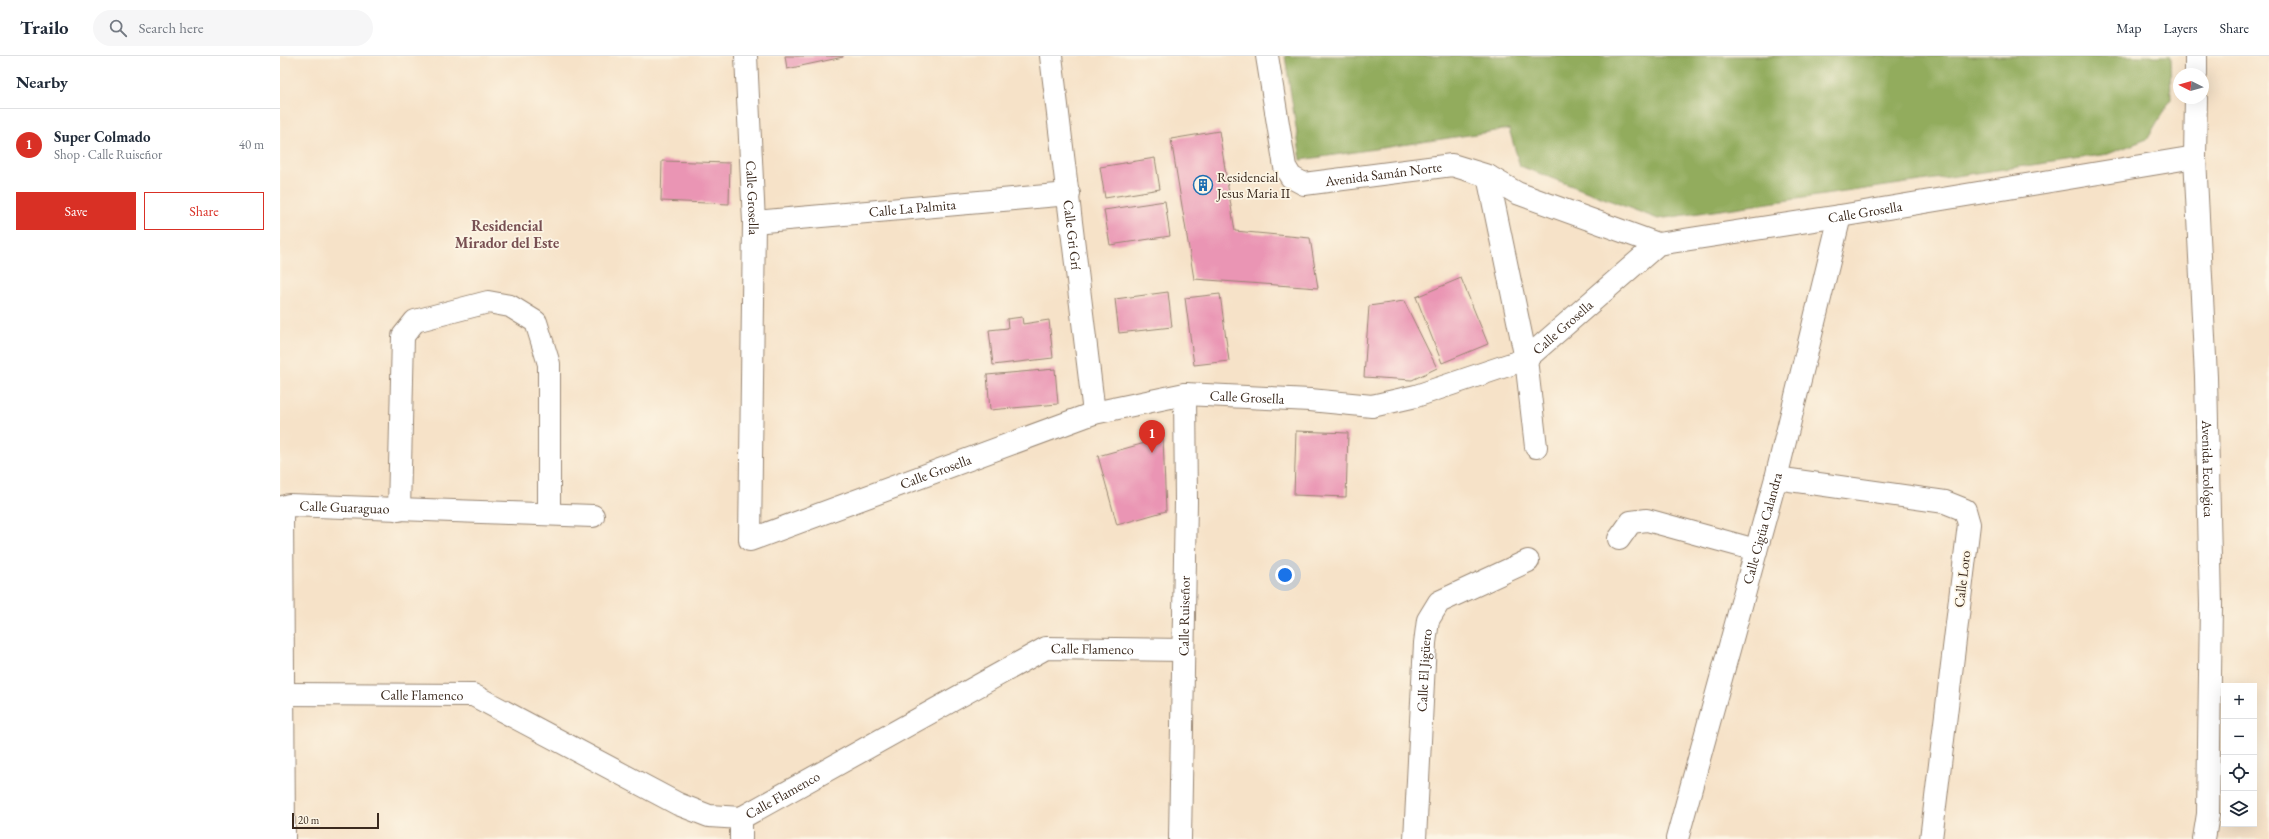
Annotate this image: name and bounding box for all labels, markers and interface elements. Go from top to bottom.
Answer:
search box [93,10,373,46]
text: Trailo [20,15,69,40]
icon: search [107,17,129,39]
text: Search here [139,18,204,37]
text: Map [2116,19,2141,37]
text: Layers [2163,19,2198,37]
text: Share [2220,19,2249,37]
north arrow [2173,68,2209,104]
text: Nearby [16,71,68,93]
text: Super Colmado [54,127,150,146]
text: 1 [26,136,32,153]
text: 40 m [239,136,264,153]
text: Shop · Calle Ruiseñor [54,146,162,163]
street label: Avenida Samán Norte [1323,157,1444,190]
street label: Calle Grosella [742,160,763,236]
place label: Residencial Jesus Maria II [1216,168,1291,202]
building icon: Residencial Jesus Maria II [1192,174,1214,196]
button: Save [16,192,136,230]
button: Share [144,192,264,230]
street label: Calle La Palmita [868,195,957,221]
street label: Calle Grosella [1827,197,1904,227]
street label: Calle Gri Grí [1059,199,1086,271]
district label: Residencial Mirador del Este [455,216,559,252]
street label: Calle Grosella [1528,296,1597,358]
street label: Calle Grosella [1209,386,1285,408]
street label: Avenida Ecológica [2198,419,2218,518]
pin: 1 [1139,420,1165,453]
street label: Calle Grosella [897,450,974,493]
street label: Calle Cigüa Calandra [1738,470,1786,586]
street label: Calle Guaraguao [299,496,390,518]
street label: Calle Loro [1950,549,1974,608]
your location [1275,565,1295,585]
street label: Calle Ruiseñor [1174,575,1194,656]
street label: Calle El Jigüero [1412,627,1436,712]
street label: Calle Flamenco [1051,639,1134,658]
map controls [2221,683,2257,827]
button: + [2221,683,2257,719]
street label: Calle Flamenco [381,686,464,704]
button: − [2221,719,2257,755]
button: locate [2221,755,2257,791]
street label: Calle Flamenco [742,767,823,823]
button: layers [2221,791,2257,827]
scale bar [292,811,379,830]
text: 20 m [298,813,319,827]

